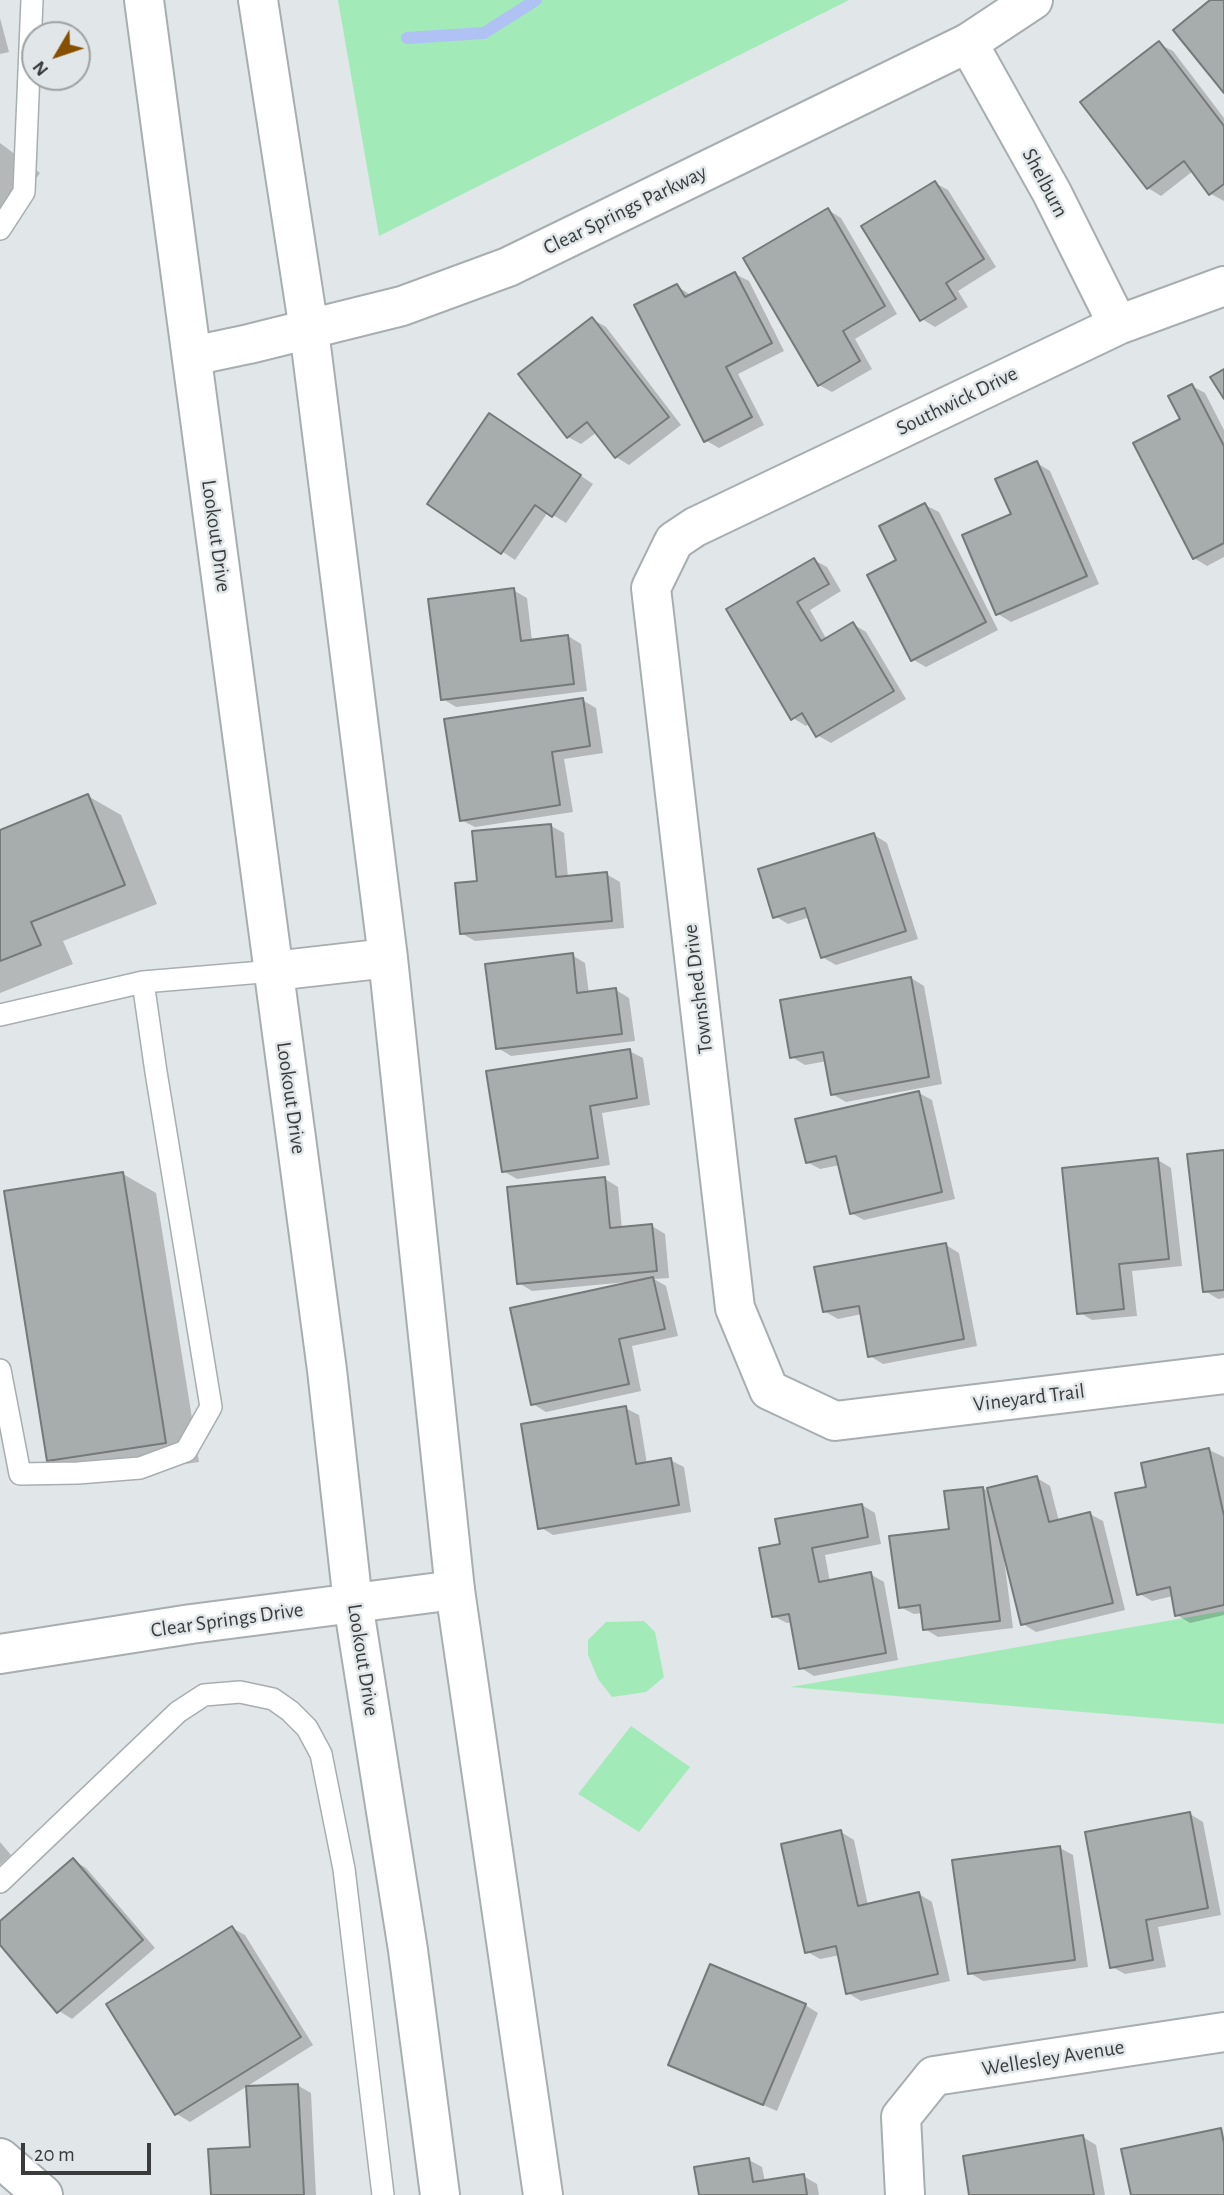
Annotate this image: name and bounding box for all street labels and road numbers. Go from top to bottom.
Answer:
street label: Shelburn [1016,144,1074,222]
street label: Clear Springs Parkway [539,160,711,260]
street label: Southwick Drive [892,361,1022,441]
street label: Lookout Drive [196,478,236,594]
street label: Townshed Drive [678,923,718,1055]
street label: Lookout Drive [271,1040,311,1156]
street label: Vineyard Trail [972,1379,1086,1417]
street label: Clear Springs Drive [149,1597,305,1643]
street label: Lookout Drive [342,1602,384,1718]
street label: Wellesley Avenue [980,2034,1126,2082]

